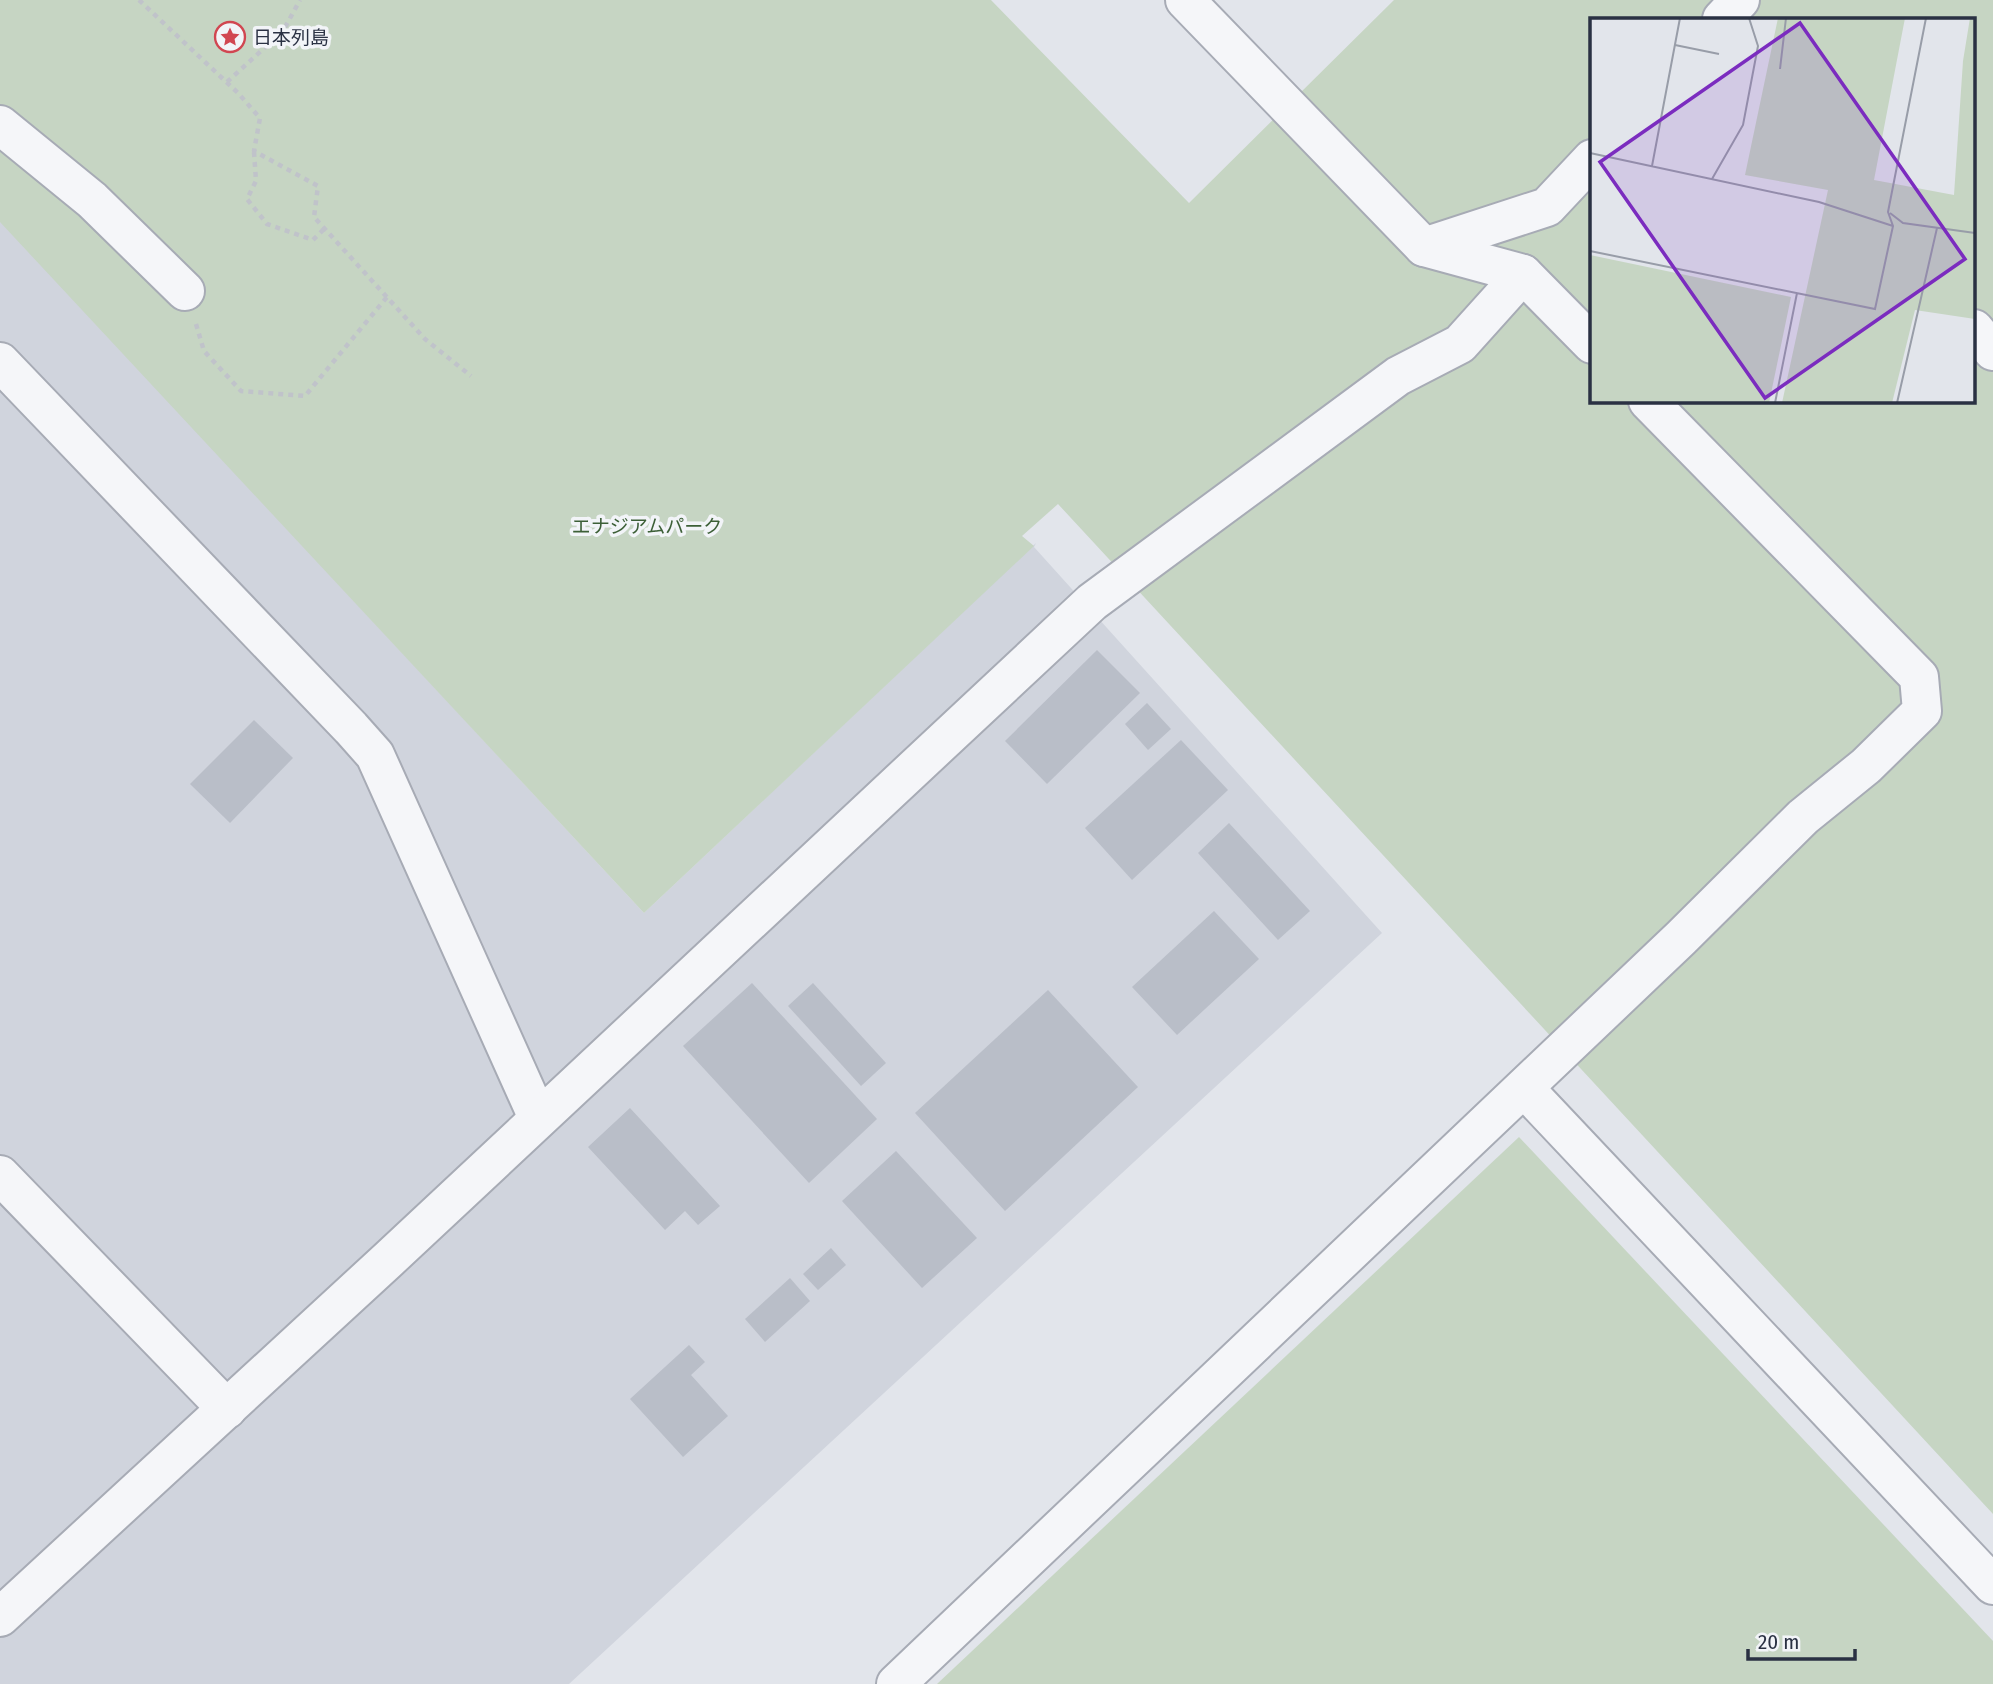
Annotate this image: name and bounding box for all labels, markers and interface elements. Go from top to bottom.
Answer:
inset map [1590,18,1976,402]
place icon: 日本列島 [213,20,247,54]
place label: 日本列島 [253,26,329,49]
park label: エナジアムパーク [572,515,722,538]
scale bar [1748,1618,1855,1662]
text: 20 m [1758,1629,1799,1655]

